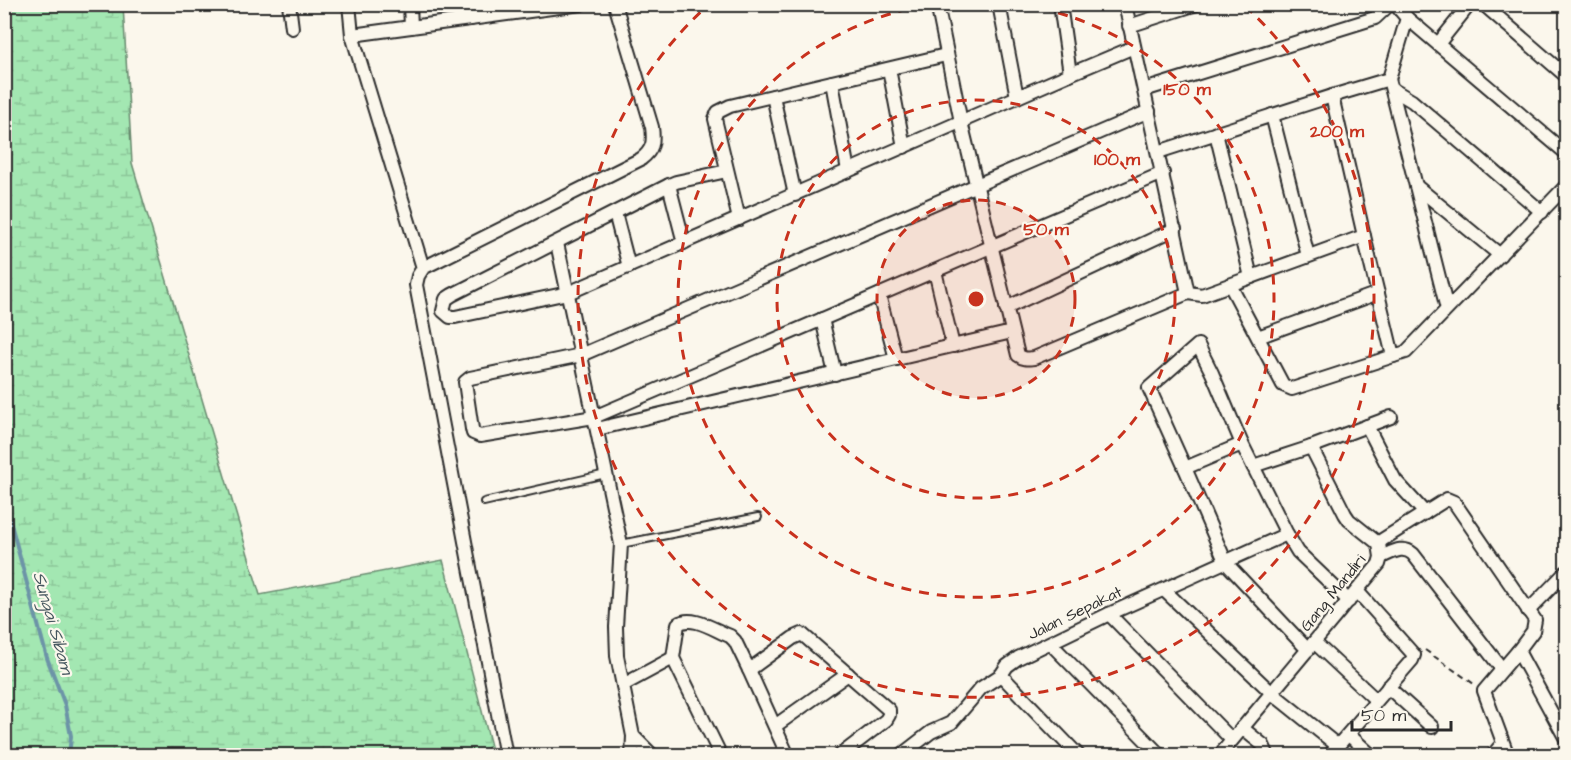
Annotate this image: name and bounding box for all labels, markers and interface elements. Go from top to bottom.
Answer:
text: 150 m [1163,77,1212,102]
text: 200 m [1309,119,1365,144]
text: 100 m [1094,147,1141,172]
text: 50 m [1023,217,1070,242]
centre of rings [966,289,986,309]
street label: Gang Mandiri [1295,549,1372,637]
water label: Sungai Sibam [25,569,80,679]
street label: Jalan Sepakat [1024,581,1126,645]
scale bar [1352,694,1451,732]
text: 50 m [1361,703,1406,728]

